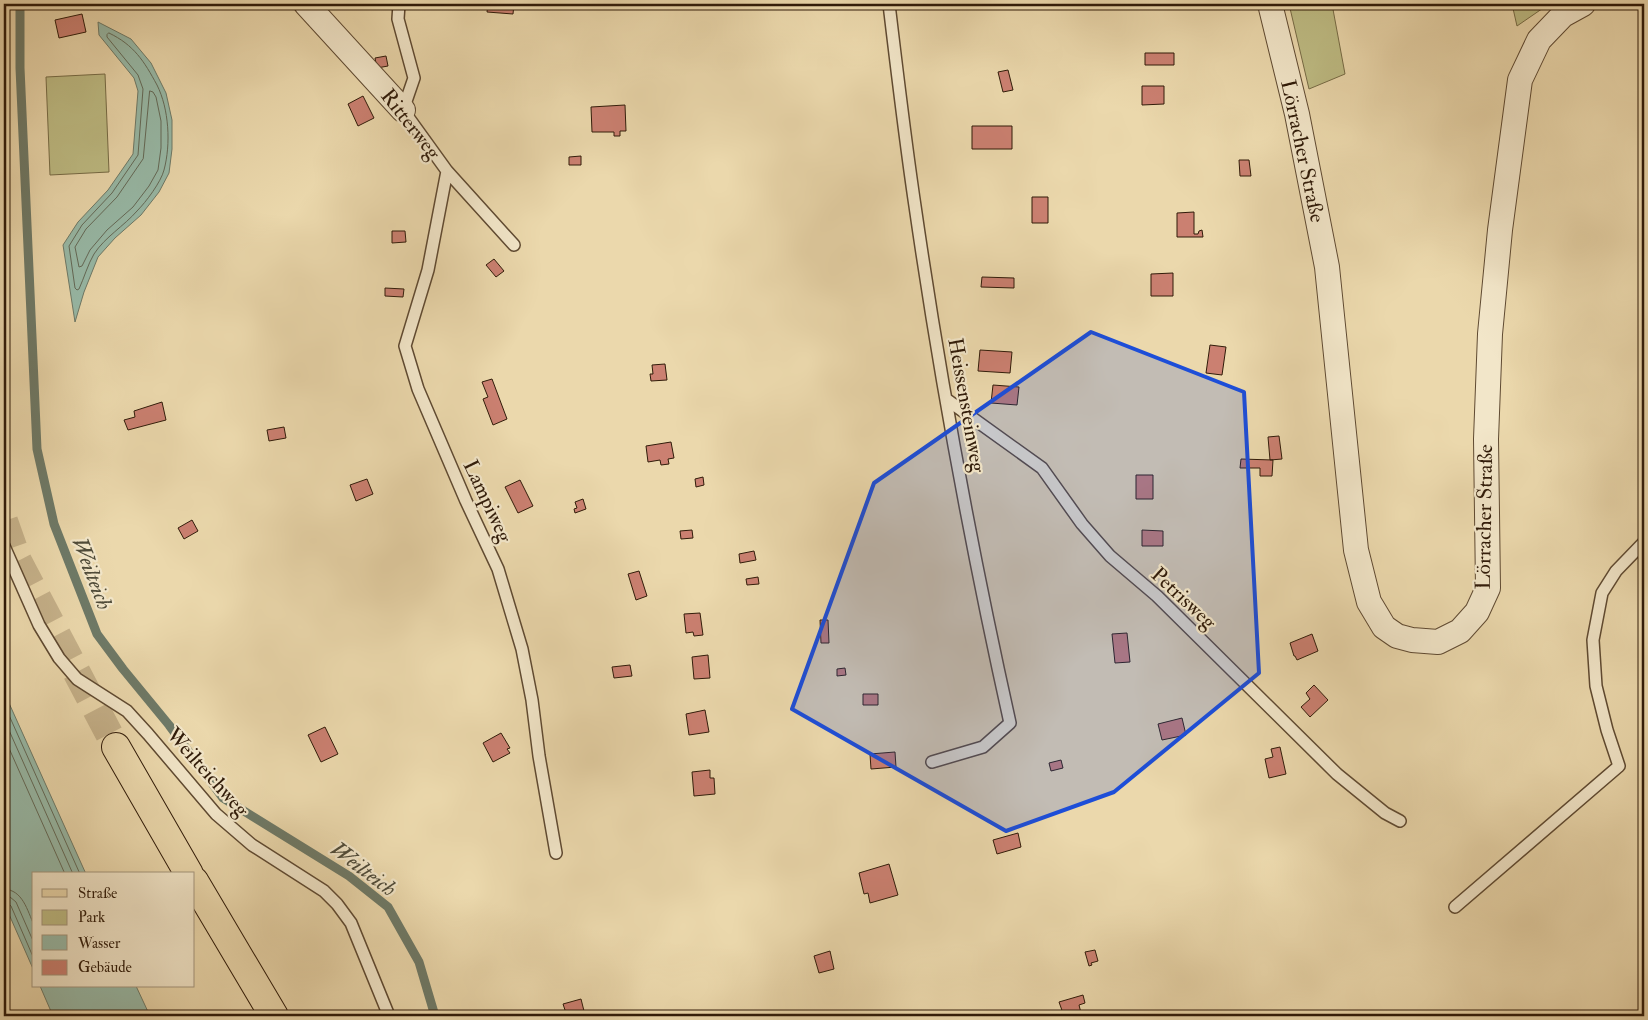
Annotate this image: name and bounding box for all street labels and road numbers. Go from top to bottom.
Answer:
street label: Lörracher Straße [1274,77,1331,225]
street label: Ritterweg [375,83,447,166]
street label: Heissensteinweg [941,336,992,475]
street label: Lörracher Straße [1470,444,1499,590]
street label: Lampiweg [457,456,519,547]
street label: Petrisweg [1145,561,1223,636]
street label: Weilteichweg [160,721,255,823]

